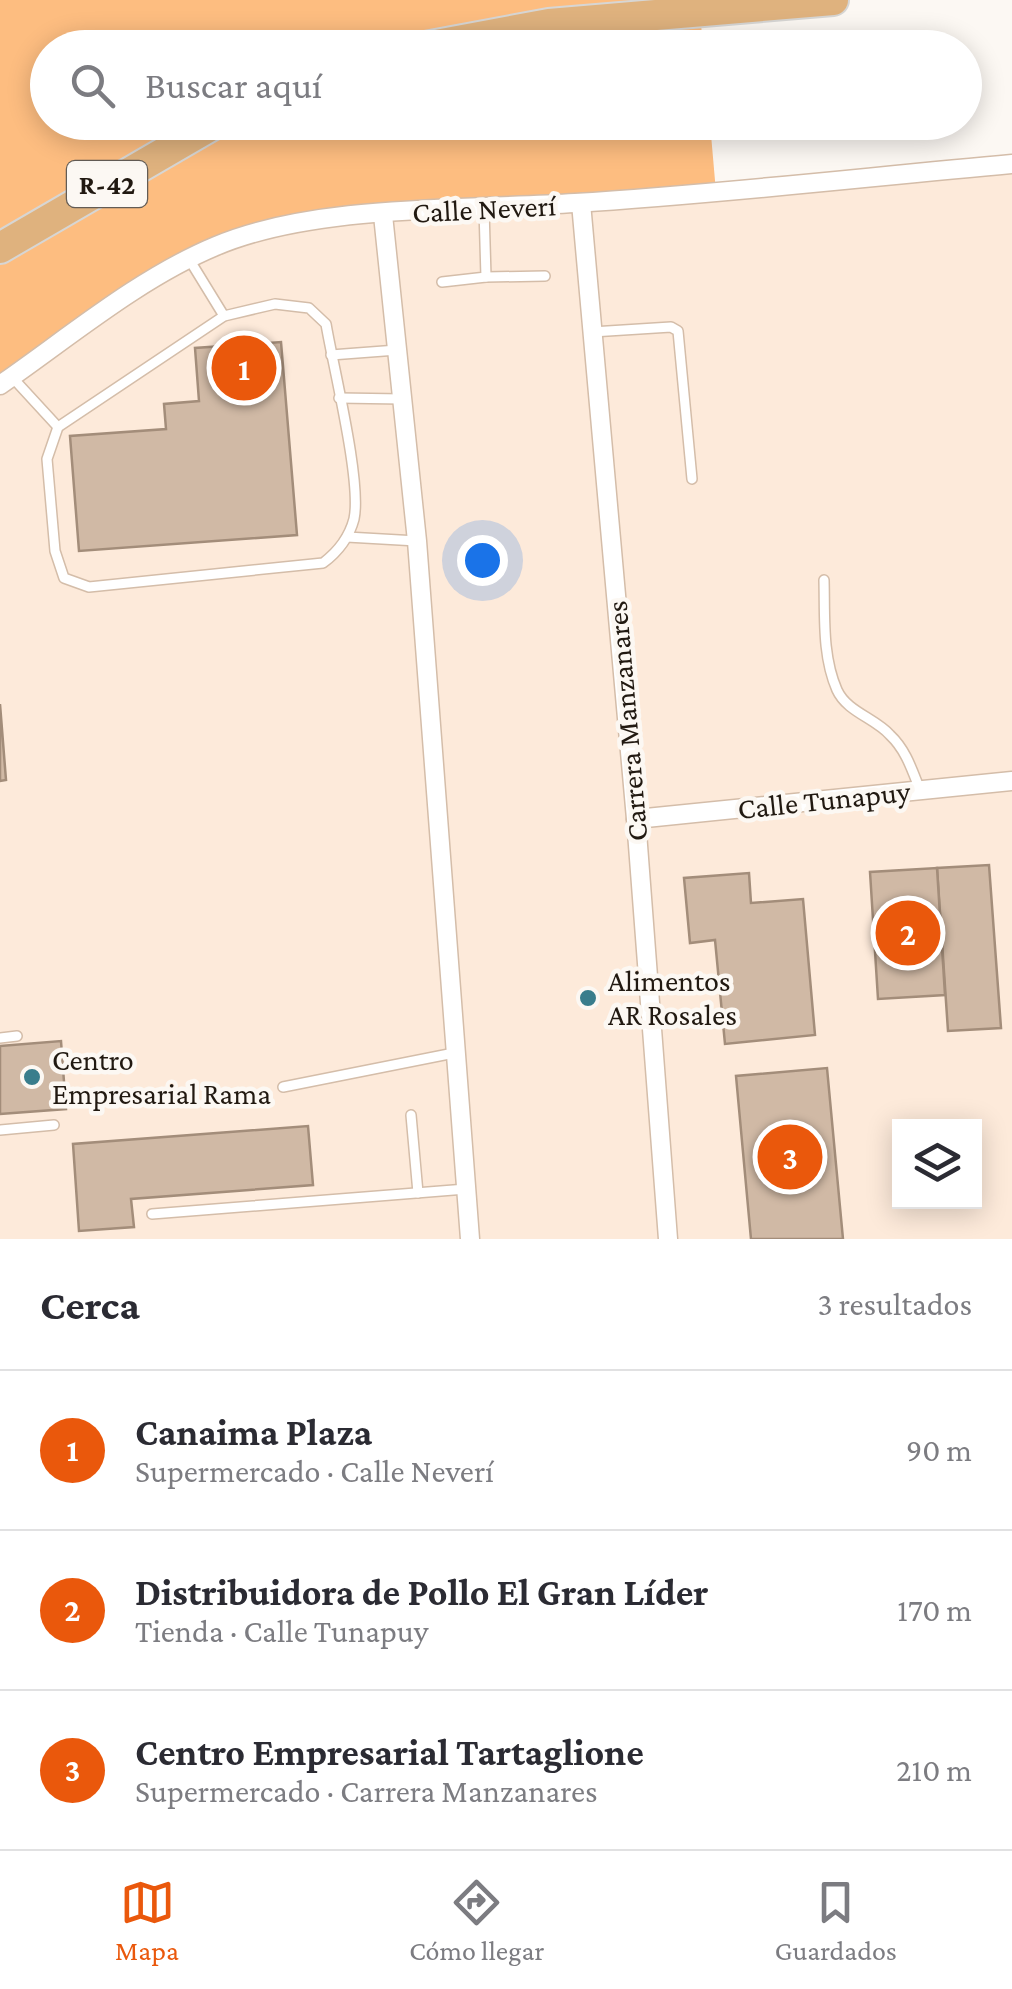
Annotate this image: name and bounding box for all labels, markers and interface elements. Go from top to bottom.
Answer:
search box [30,30,982,140]
icon: search [65,58,120,113]
text: Buscar aquí [145,64,322,106]
road number: R-42 [67,161,147,207]
street label: Calle Neverí [411,188,558,229]
pin: 1 [212,330,276,406]
your location [457,535,508,586]
street label: Carrera Manzanares [600,599,653,843]
street label: Calle Tunapuy [736,774,912,826]
pin: 2 [876,896,940,970]
place label: Alimentos AR Rosales [608,964,737,1031]
marker: Alimentos AR Rosales [577,987,599,1009]
place label: Centro Empresarial Rama [52,1043,271,1111]
marker: Centro Empresarial Rama [21,1066,43,1088]
map controls [892,1119,982,1209]
button: layers [892,1119,982,1209]
pin: 3 [758,1120,822,1194]
text: Cerca [40,1281,140,1328]
text: 3 resultados [818,1286,972,1322]
text: Canaima Plaza [135,1411,372,1453]
text: 1 [67,1432,78,1468]
text: 90 m [906,1432,972,1468]
text: Supermercado · Calle Neverí [135,1453,494,1489]
text: Distribuidora de Pollo El Gran Líder [135,1571,709,1613]
text: 2 [64,1592,81,1628]
text: 170 m [897,1592,972,1628]
text: Tienda · Calle Tunapuy [135,1613,429,1649]
text: Centro Empresarial Tartaglione [135,1731,644,1773]
text: 3 [65,1752,80,1788]
text: 210 m [896,1752,972,1788]
text: Supermercado · Carrera Manzanares [135,1773,598,1809]
tab: Mapa [115,1875,179,1966]
tab: Cómo llegar [409,1875,544,1966]
tab: Guardados [775,1875,897,1966]

